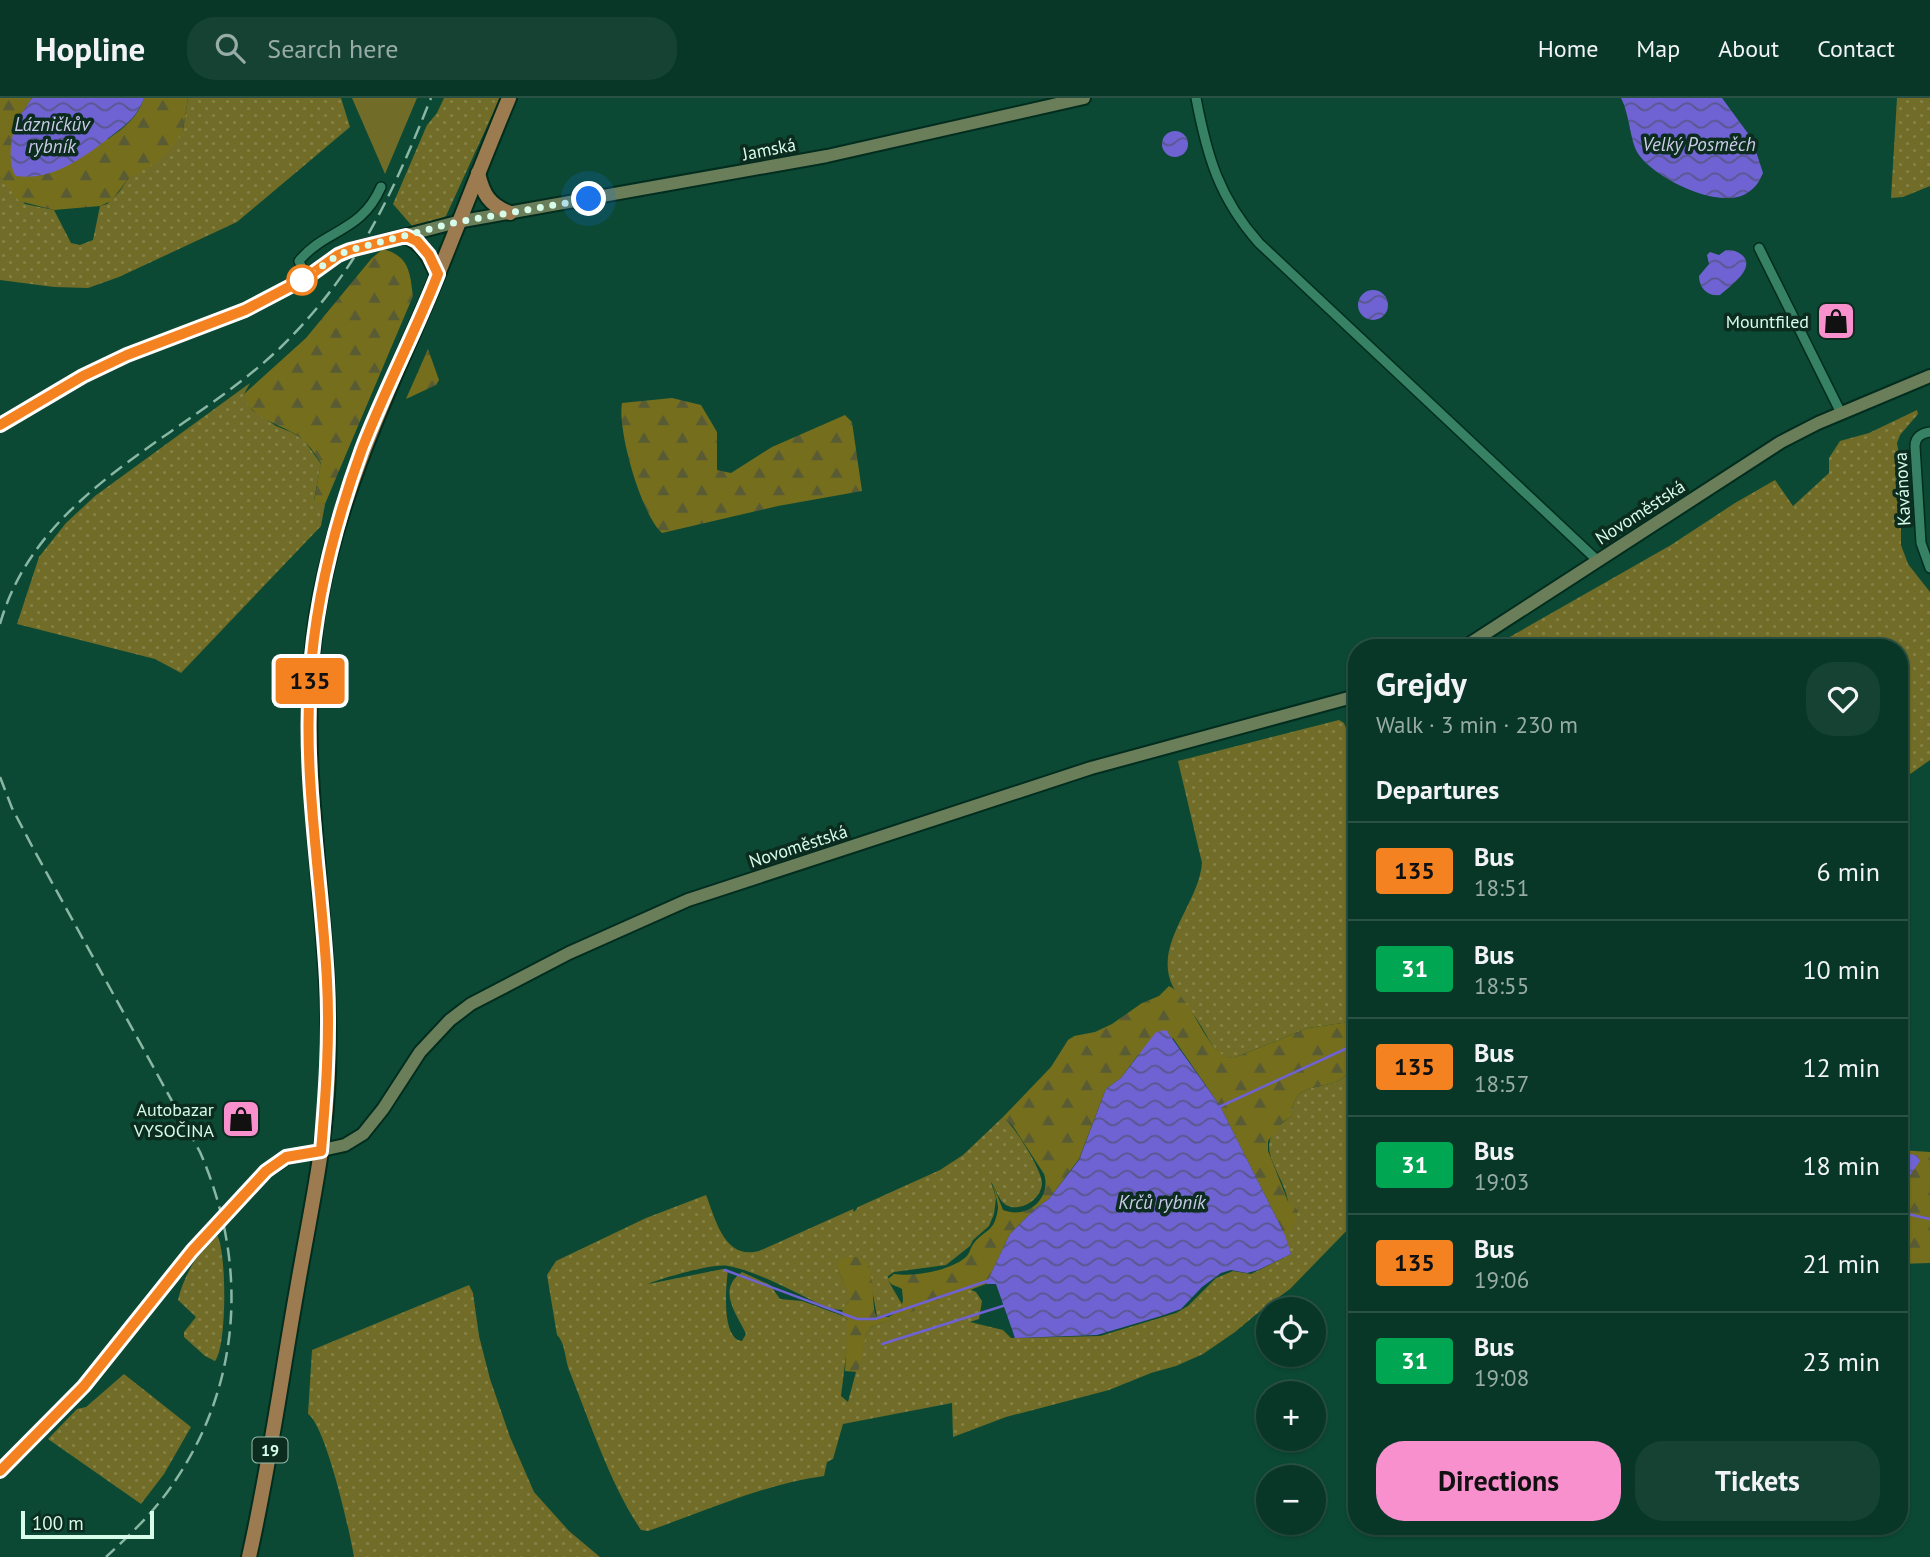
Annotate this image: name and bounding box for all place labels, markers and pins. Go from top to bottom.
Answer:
unlabelled marker [287,265,317,295]
shop icon: Mountfiled [1815,300,1857,342]
place label: Mountfiled [1726,310,1809,333]
place label: Autobazar VYSOČINA [133,1098,214,1142]
shop icon: Autobazar VYSOČINA [220,1098,262,1140]

